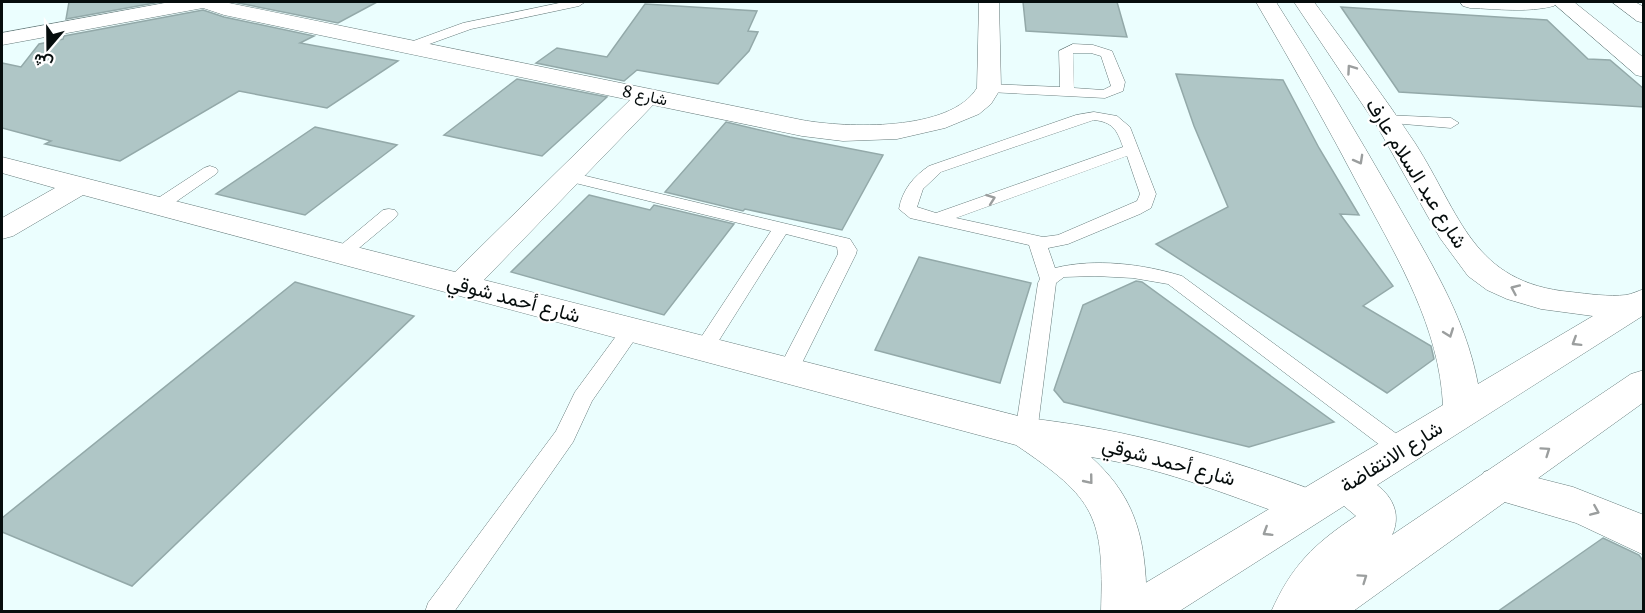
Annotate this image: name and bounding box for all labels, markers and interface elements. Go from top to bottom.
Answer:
north arrow [18,18,78,78]
text: ش [30,49,55,75]
one-way arrow [1347,65,1358,76]
street label: شارع 8 [620,80,669,111]
street label: شارع عبد السلام عارف [1359,93,1473,254]
one-way arrow [1352,154,1363,165]
one-way arrow [985,194,996,207]
street label: شارع أحمد شوقي [443,268,583,333]
one-way arrow [1511,285,1522,297]
one-way arrow [1441,327,1454,338]
one-way arrow [1572,334,1582,346]
street label: شارع الانتفاضة [1335,415,1448,499]
street label: شارع أحمد شوقي [1098,431,1238,496]
one-way arrow [1540,447,1551,458]
one-way arrow [1081,473,1092,484]
one-way arrow [1589,504,1600,516]
one-way arrow [1263,525,1274,536]
one-way arrow [1357,574,1368,585]

